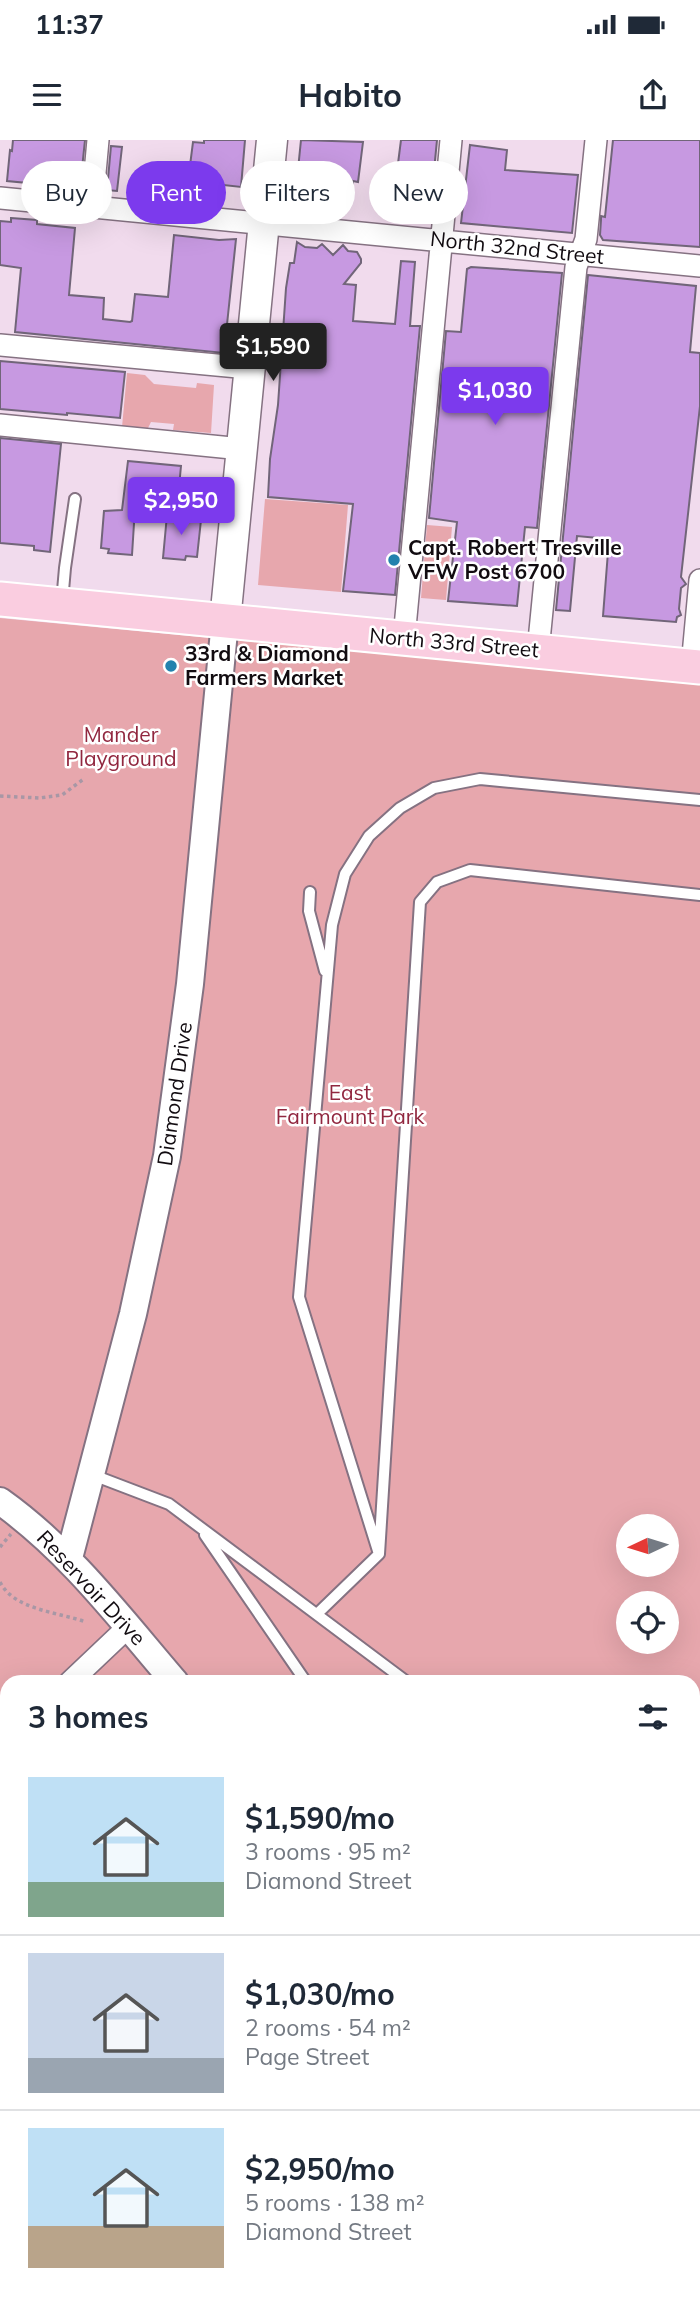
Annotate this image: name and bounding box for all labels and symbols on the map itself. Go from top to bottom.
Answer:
street label: North 32nd Street [429,225,605,269]
pin: $1,590 [216,324,330,383]
pin: $1,030 [438,368,552,427]
pin: $2,950 [124,478,238,537]
place label: Capt. Robert Tresville VFW Post 6700 [407,534,622,584]
marker: Capt. Robert Tresville VFW Post 6700 [386,552,402,568]
street label: North 33rd Street [368,622,540,662]
place label: 33rd & Diamond Farmers Market [185,640,349,690]
marker: 33rd & Diamond Farmers Market [163,658,179,674]
park label: Mander Playground [65,721,177,771]
street label: Diamond Drive [151,1020,197,1167]
park label: East Fairmount Park [276,1079,424,1129]
north arrow [616,1514,679,1577]
street label: Reservoir Drive [32,1524,152,1650]

